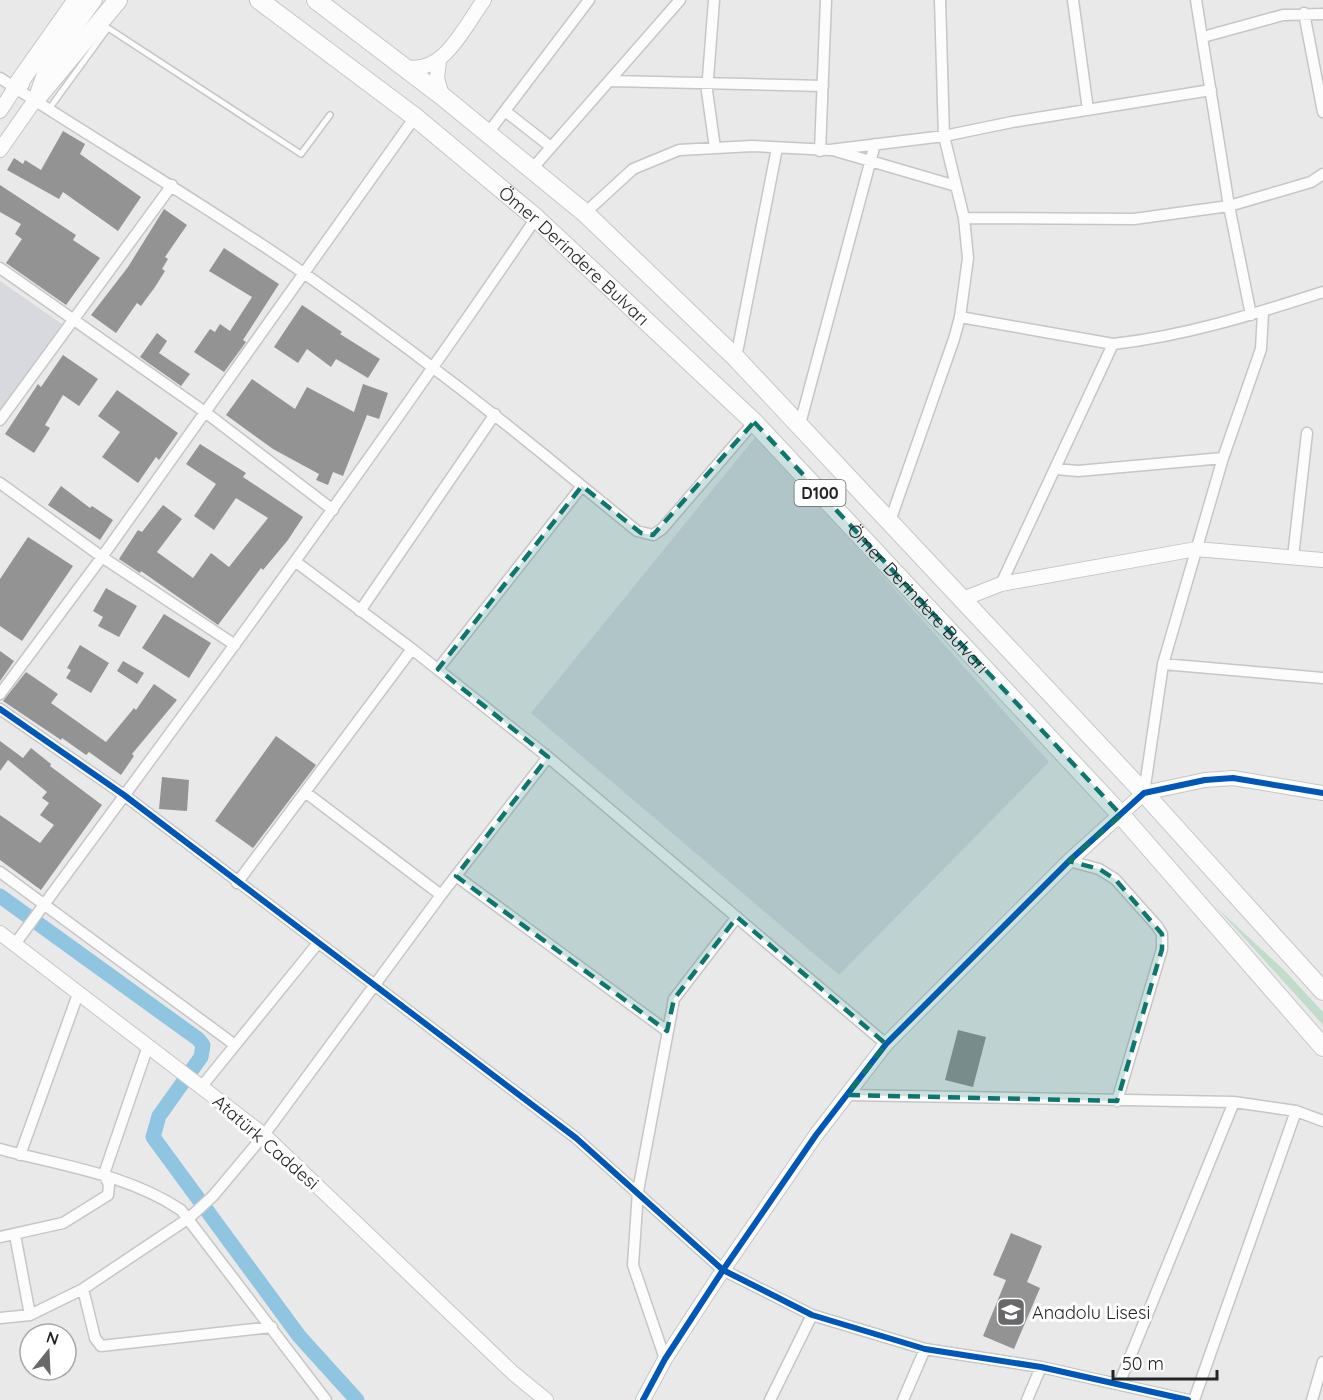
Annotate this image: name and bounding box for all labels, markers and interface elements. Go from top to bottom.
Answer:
street label: Ömer Derindere Bulvarı [494,180,655,330]
road number: D100 [794,480,846,506]
street label: Ömer Derindere Bulvarı [843,518,994,678]
street label: Atatürk Caddesi [208,1090,324,1194]
school or university icon: Anadolu Lisesi [995,1296,1027,1328]
place label: Anadolu Lisesi [1032,1301,1150,1324]
north arrow [18,1322,78,1382]
text: N [44,1326,61,1349]
scale bar [1113,1343,1216,1381]
text: 50 m [1122,1352,1164,1375]

